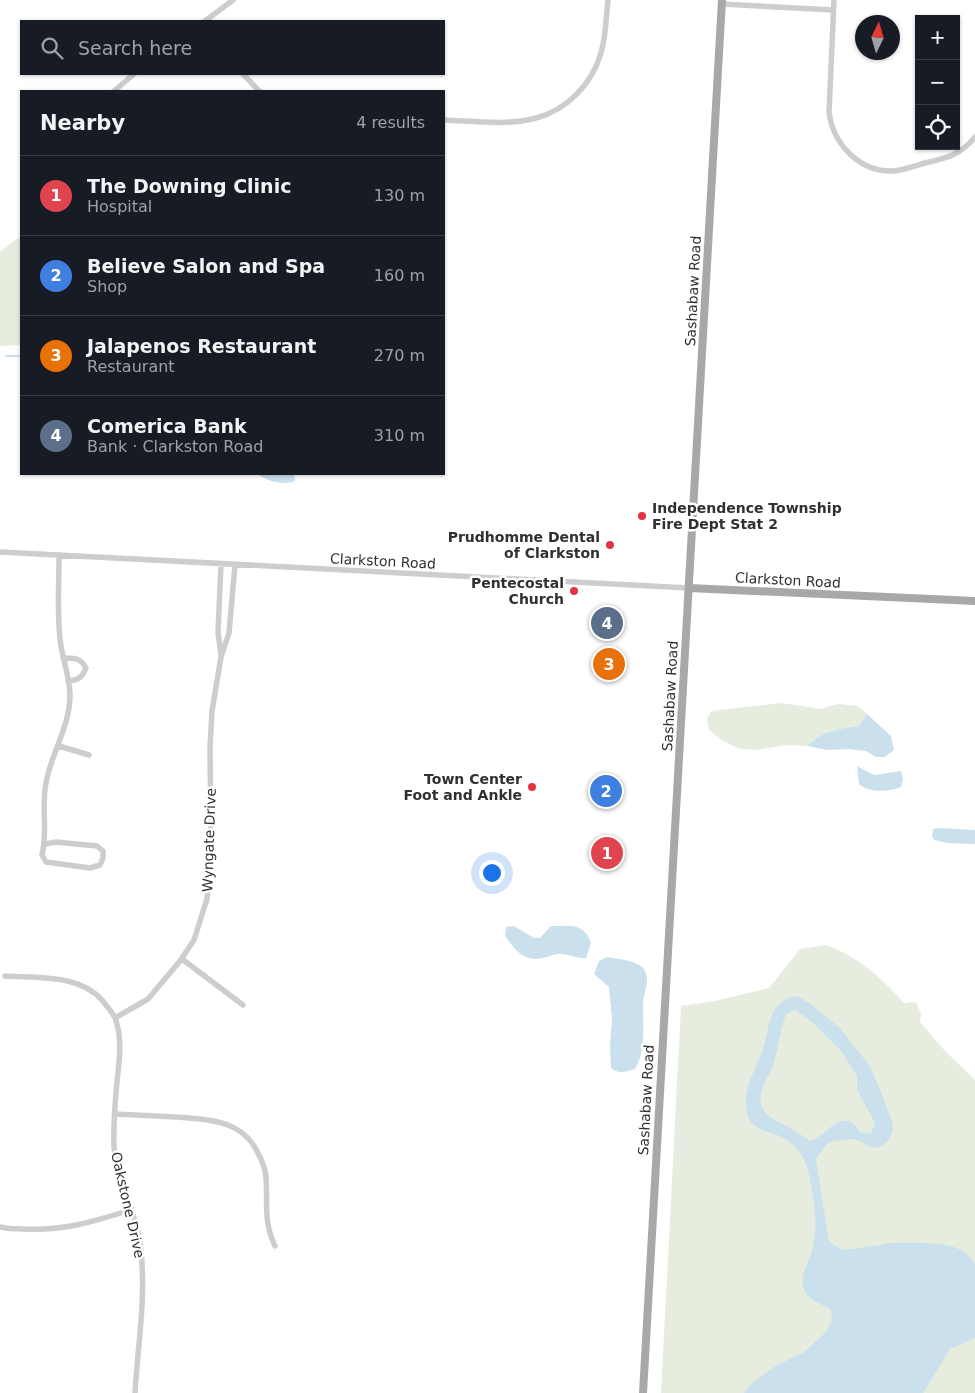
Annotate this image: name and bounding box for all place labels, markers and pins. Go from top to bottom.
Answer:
place label: Independence Township Fire Dept Stat 2 [652,500,842,532]
marker: Independence Township Fire Dept Stat 2 [636,510,648,522]
place label: Prudhomme Dental of Clarkston [448,529,600,561]
marker: Prudhomme Dental of Clarkston [604,539,616,551]
place label: Pentecostal Church [471,575,564,607]
marker: Pentecostal Church [568,585,580,597]
pin: 4 [591,604,623,642]
pin: 3 [593,645,625,683]
place label: Town Center Foot and Ankle [403,771,522,803]
pin: 2 [590,772,622,810]
marker: Town Center Foot and Ankle [526,781,538,793]
pin: 1 [591,834,623,872]

